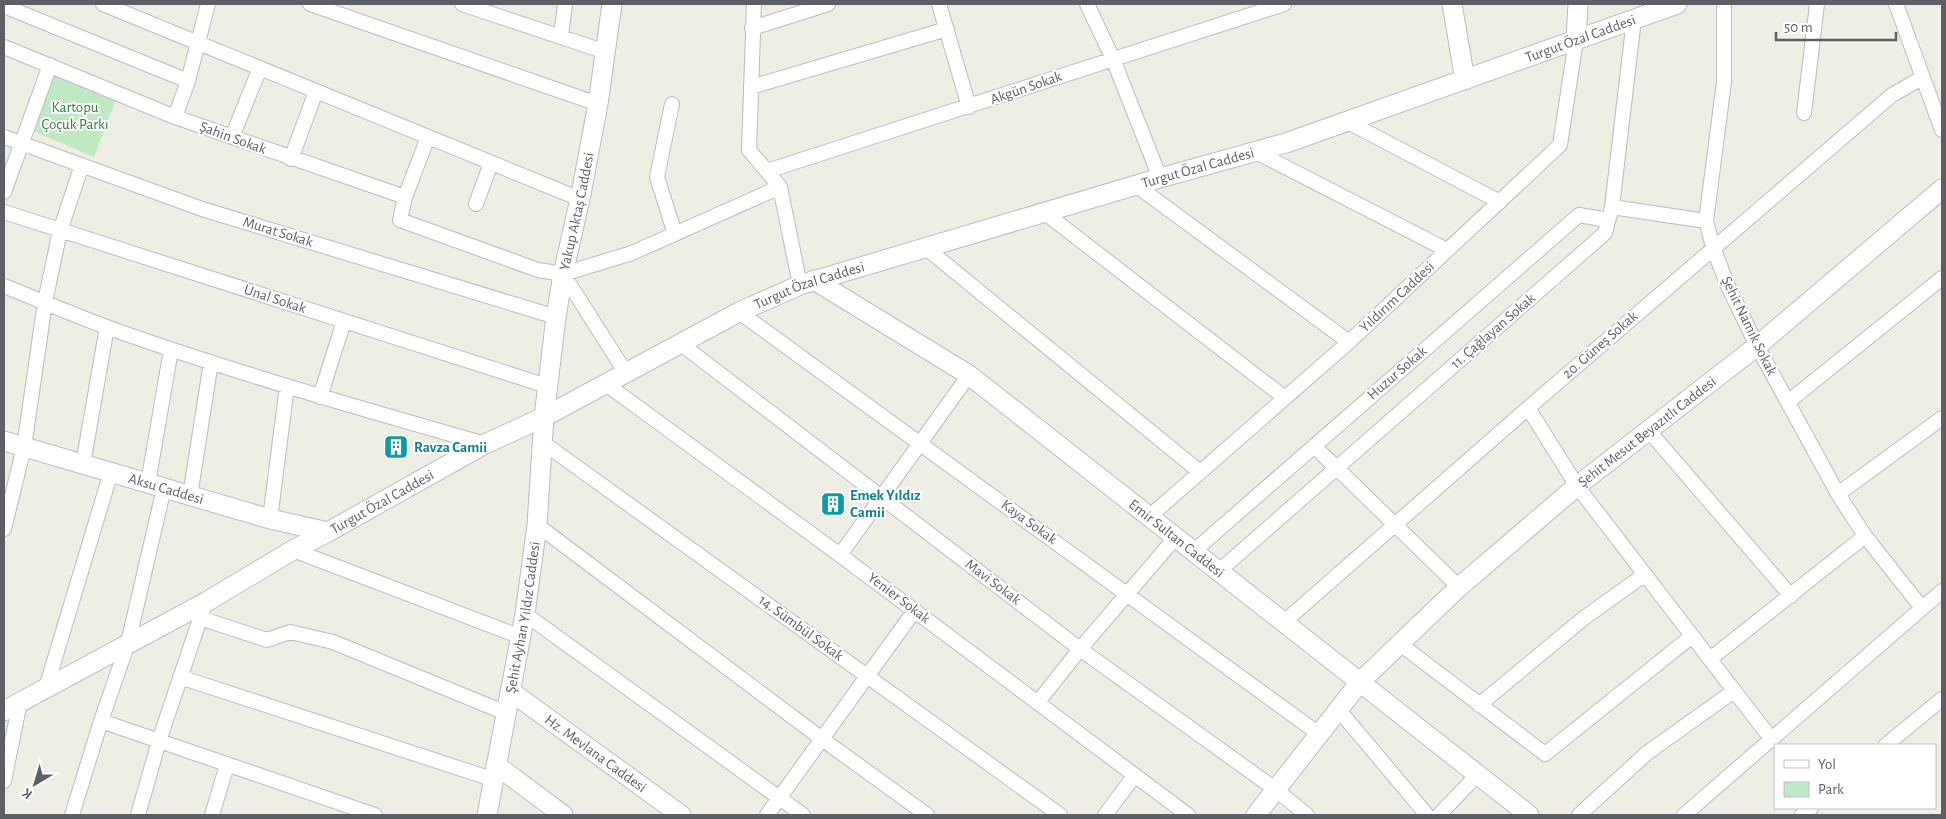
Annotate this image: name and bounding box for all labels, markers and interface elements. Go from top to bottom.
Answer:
scale bar [1776,10,1896,42]
street label: Turgut Özal Caddesi [1523,12,1638,65]
text: 50 m [1784,20,1813,35]
street label: Akgün Sokak [988,69,1064,107]
park label: Kartopu Çoçuk Parkı [41,100,109,132]
street label: Şahin Sokak [198,119,269,157]
street label: Turgut Özal Caddesi [1140,145,1256,191]
street label: Yakup Aktaş Caddesi [557,151,596,272]
street label: Murat Sokak [241,214,315,250]
street label: Turgut Özal Caddesi [752,259,866,312]
street label: Yıldırım Caddesi [1357,259,1437,335]
street label: Şehit Namık Sokak [1718,274,1780,378]
street label: Ünal Sokak [242,280,309,316]
street label: 11. Çağlayan Sokak [1448,290,1538,372]
street label: 20. Güneş Sokak [1560,308,1641,381]
street label: Huzur Sokak [1364,343,1430,403]
street label: Şehit Mesut Beyazıtlı Caddesi [1575,373,1719,490]
building icon: Ravza Camii [383,434,409,460]
place label: Ravza Camii [414,440,487,455]
street label: Turgut Özal Caddesi [328,467,436,537]
street label: Aksu Caddesi [127,470,206,507]
place label: Emek Yıldız Camii [850,488,921,520]
building icon: Emek Yıldız Camii [820,491,846,517]
street label: Emir Sultan Caddesi [1126,496,1227,580]
street label: Kaya Sokak [998,497,1060,547]
street label: Şehit Ayhan Yıldız Caddesi [503,540,542,694]
street label: Mavi Sokak [962,556,1024,608]
street label: Yenier Sokak [865,570,933,626]
street label: 14. Sümbül Sokak [756,592,846,664]
street label: Hz. Mevlana Caddesi [542,712,649,795]
legend [1774,744,1936,809]
text: Yol [1818,757,1836,772]
north arrow [10,759,60,809]
text: Park [1818,782,1844,797]
text: K [19,785,35,801]

